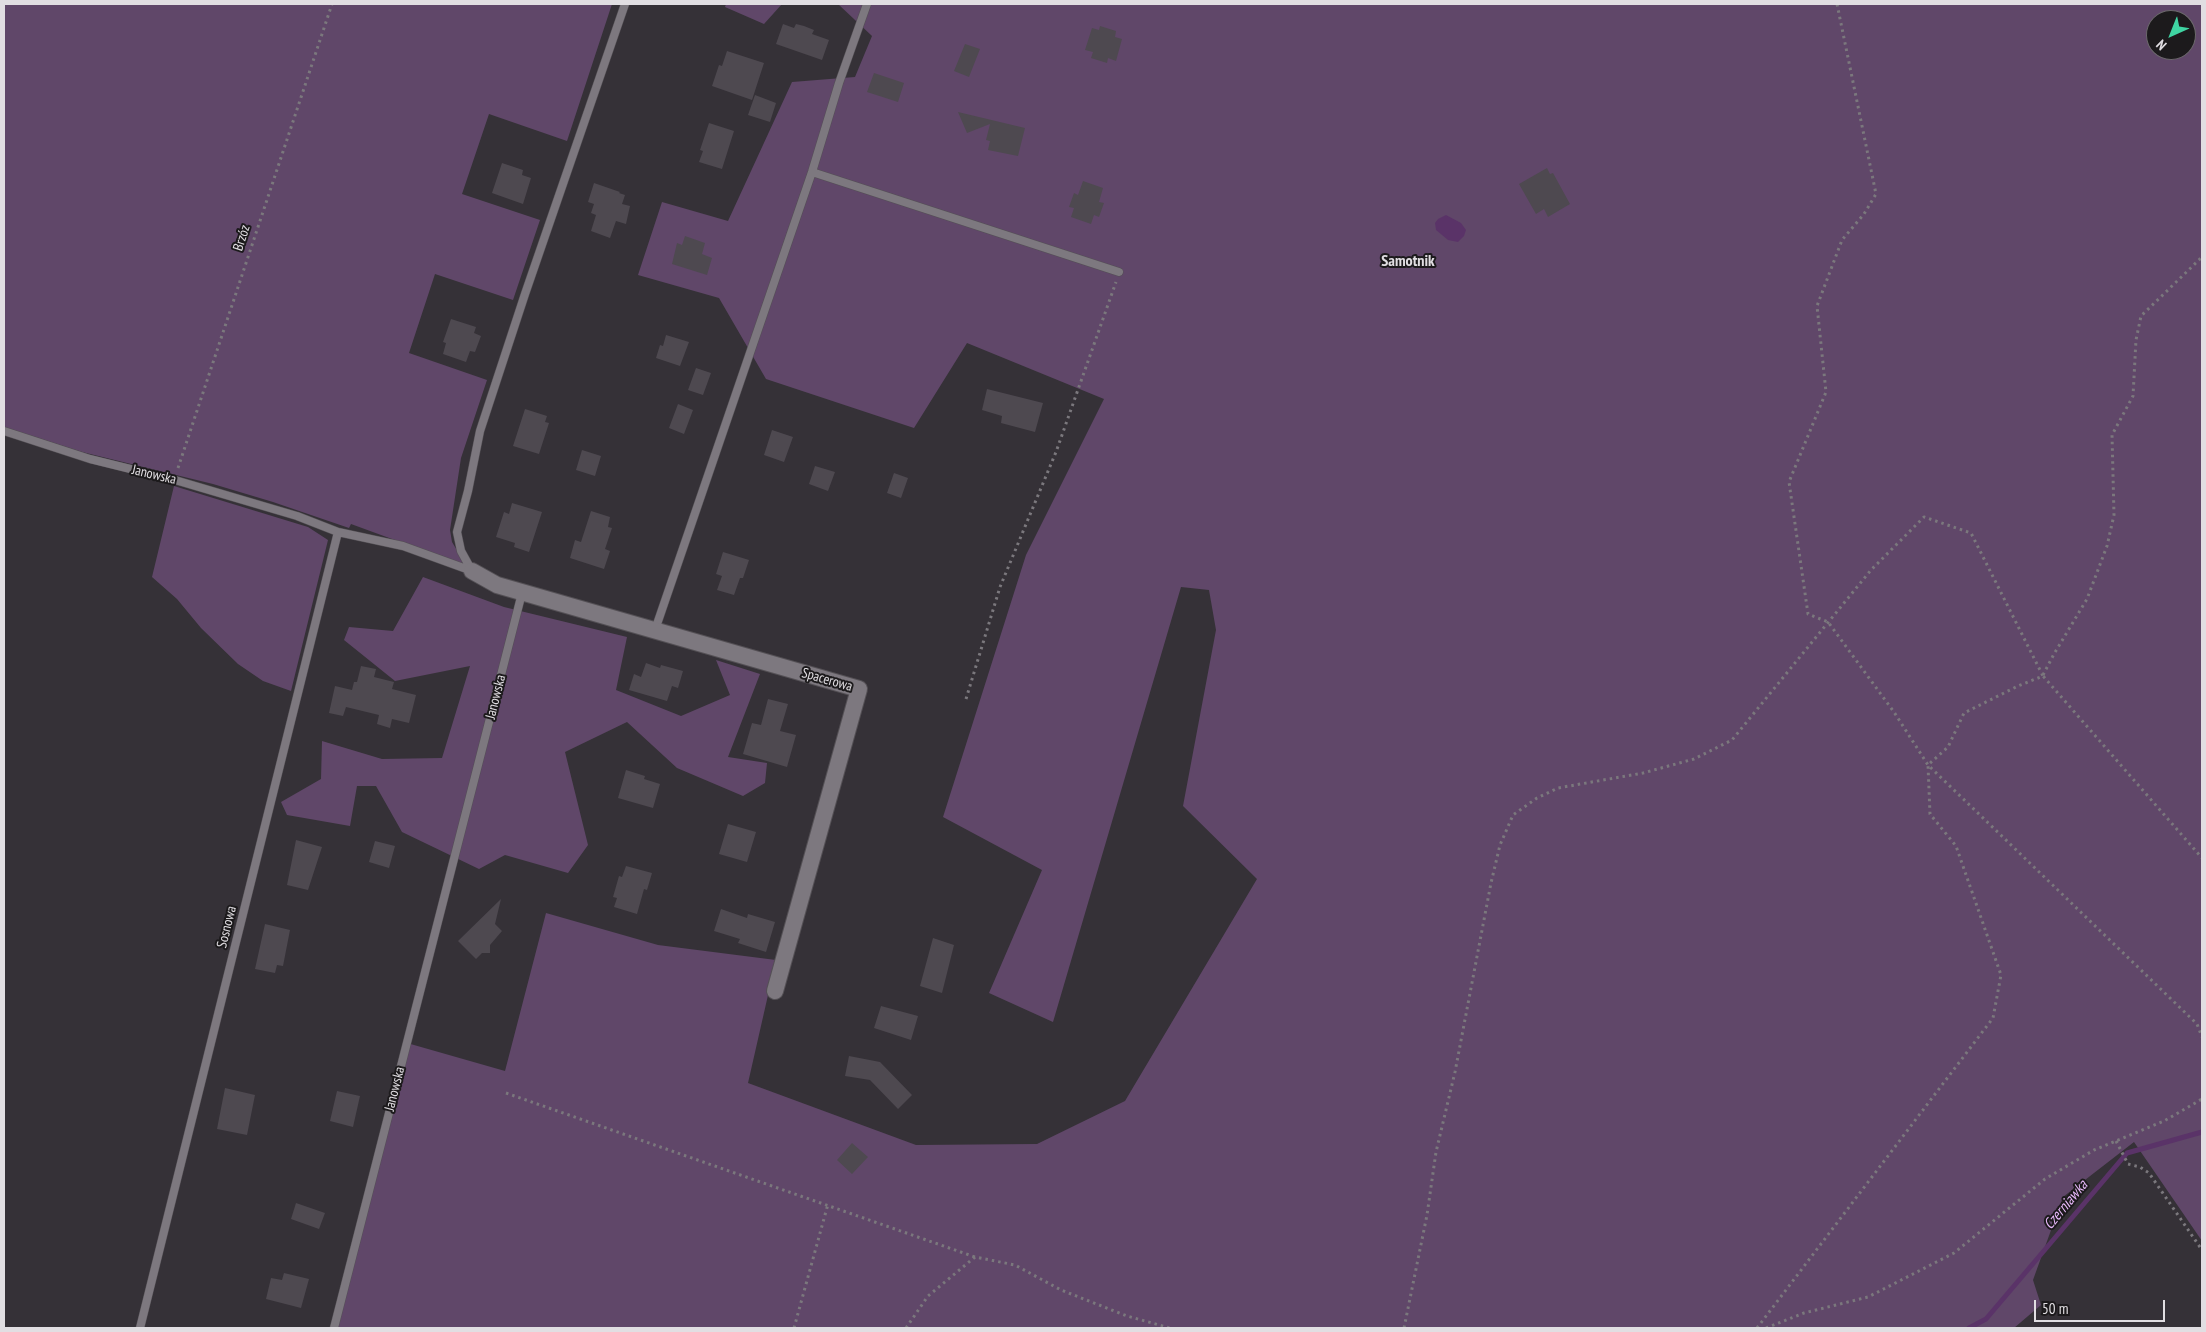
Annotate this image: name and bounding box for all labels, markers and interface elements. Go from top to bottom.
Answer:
north arrow [2146,10,2196,60]
text: N [2152,36,2170,54]
street label: Brzóz [230,223,254,253]
district label: Samotnik [1381,251,1435,271]
street label: Janowska [130,462,178,488]
street label: Spacerowa [800,665,854,695]
street label: Janowska [482,673,510,721]
street label: Sosnowa [214,904,240,950]
street label: Janowska [381,1065,409,1113]
water label: Czerniawka [2040,1177,2092,1233]
scale bar [2036,1290,2167,1322]
text: 50 m [2042,1299,2068,1318]

